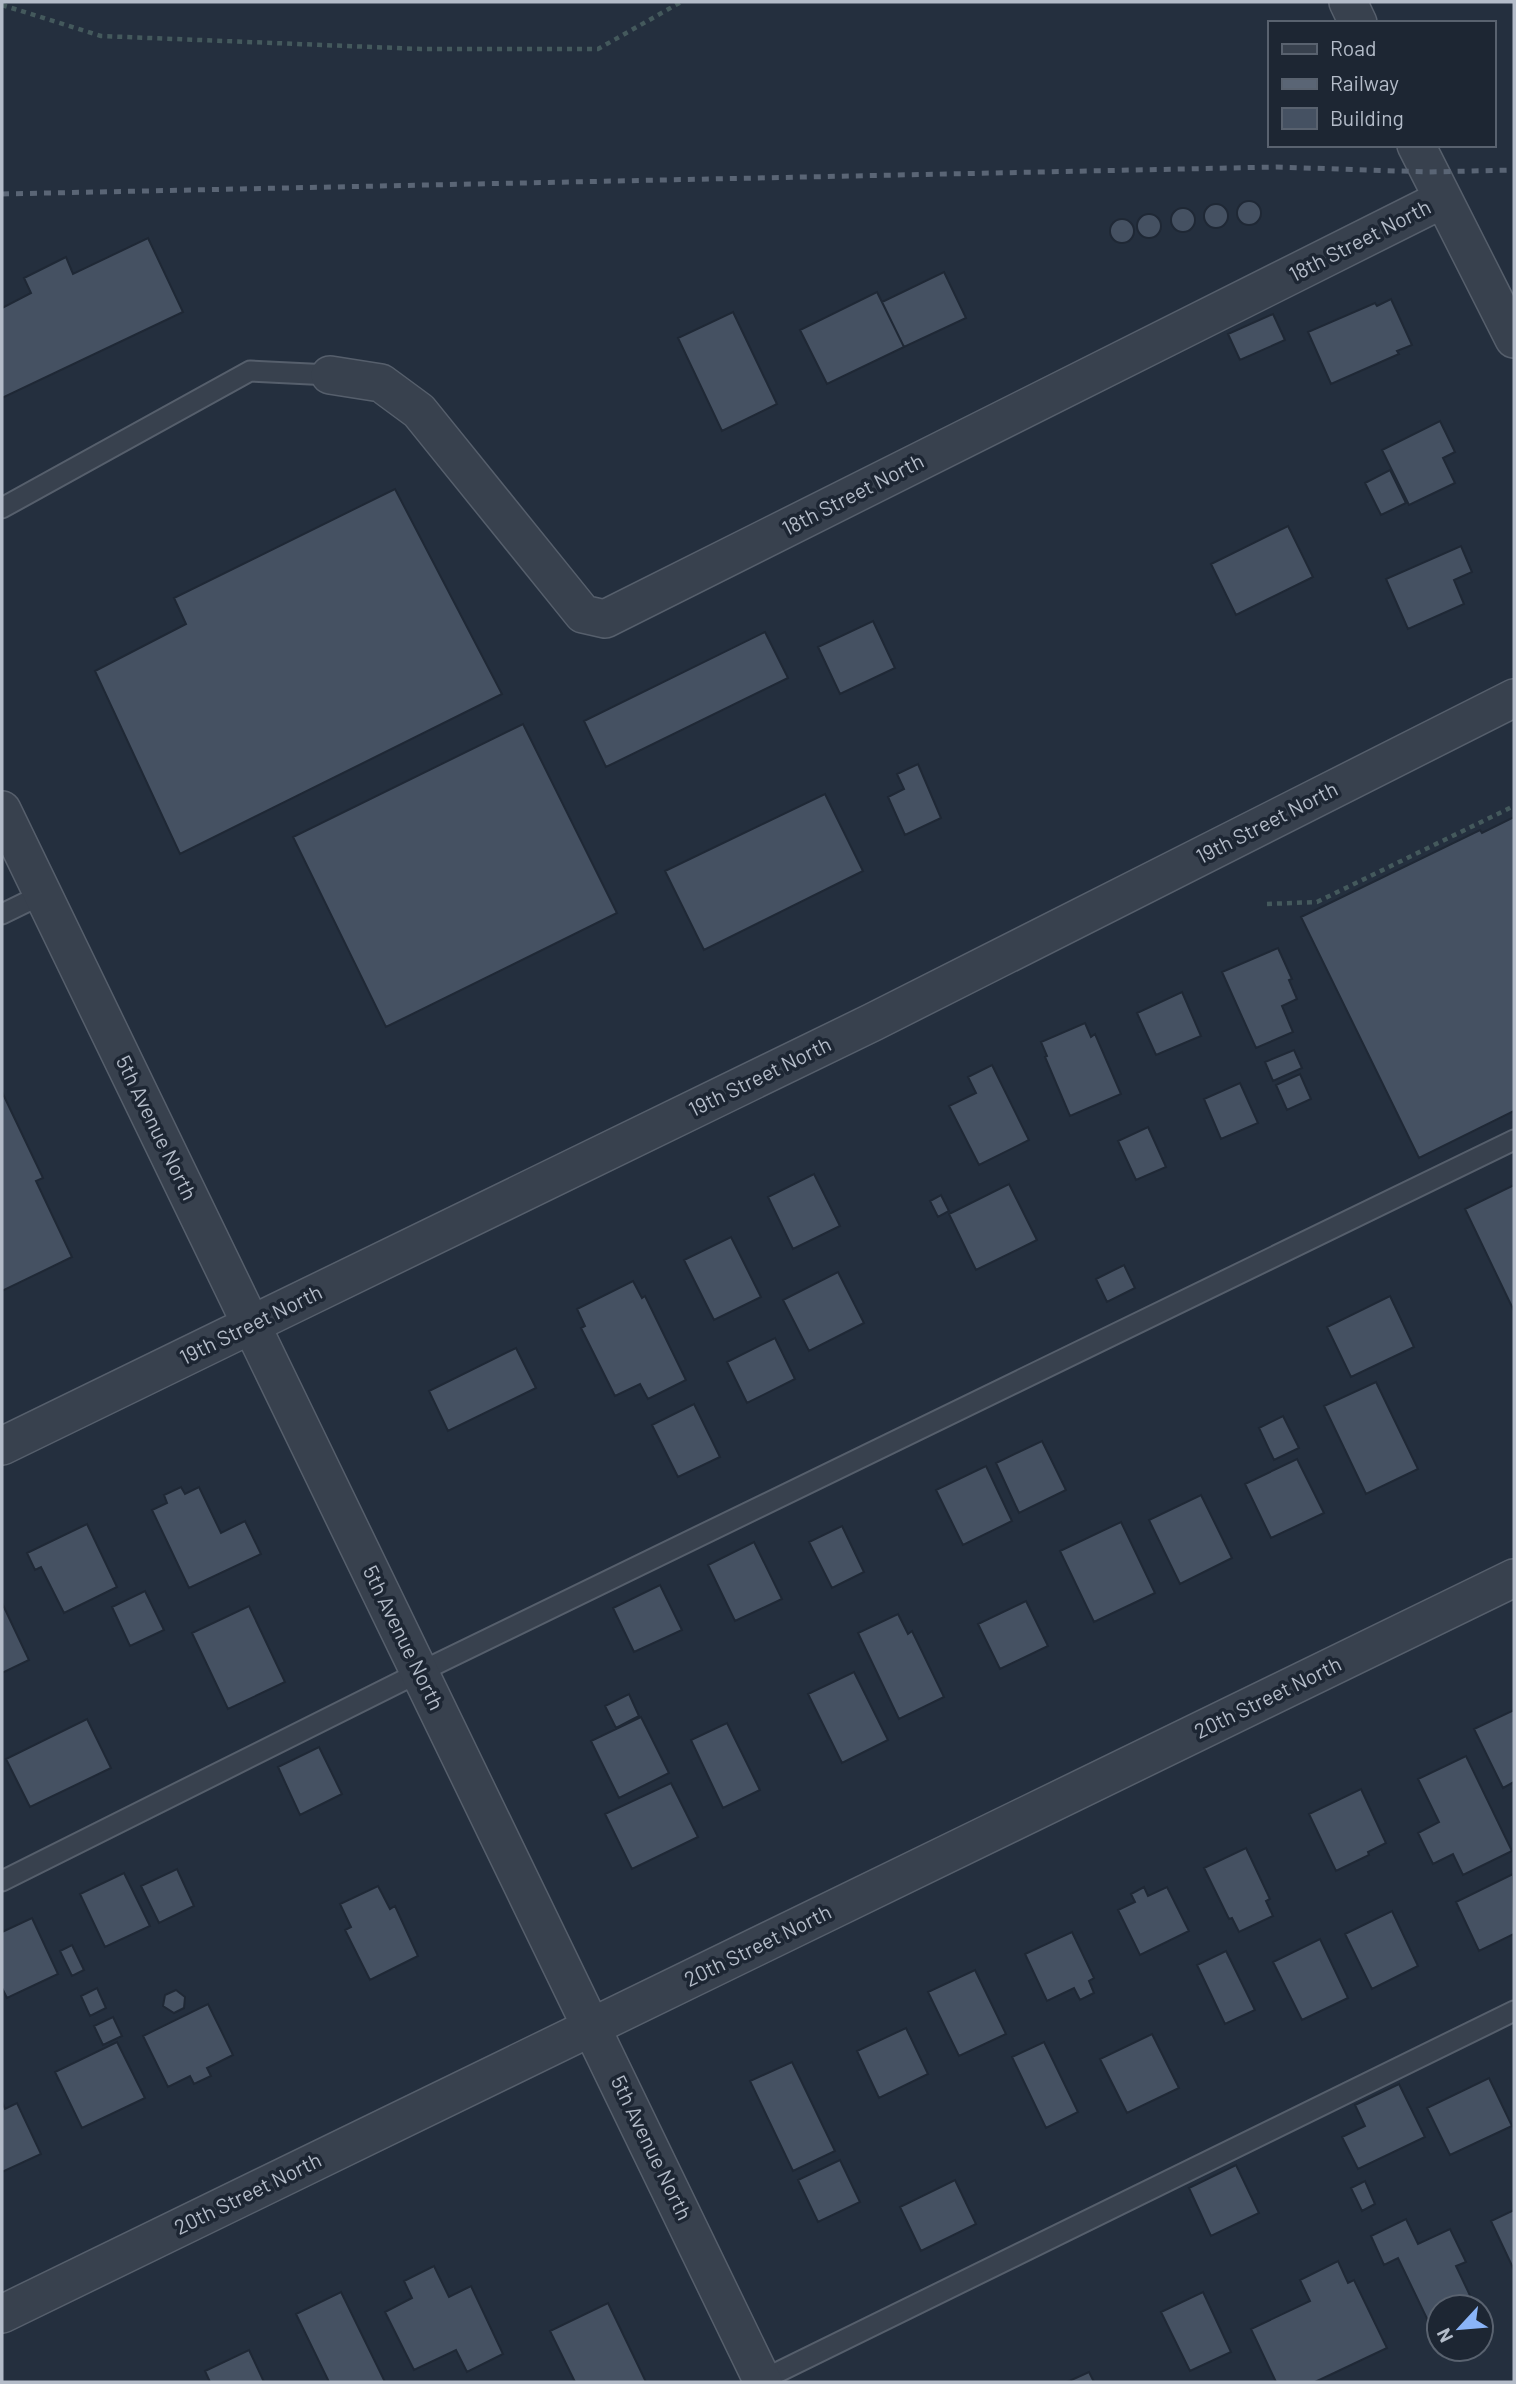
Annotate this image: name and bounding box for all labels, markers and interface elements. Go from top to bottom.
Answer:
legend [1268,21,1495,147]
text: Road [1330,35,1376,60]
text: Railway [1330,70,1399,95]
text: Building [1330,105,1404,130]
street label: 18th Street North [1284,193,1434,286]
street label: 18th Street North [777,447,927,540]
street label: 19th Street North [1191,775,1341,868]
street label: 19th Street North [684,1030,835,1121]
street label: 5th Avenue North [112,1051,203,1204]
street label: 19th Street North [175,1278,326,1369]
street label: 5th Avenue North [359,1561,450,1714]
street label: 20th Street North [1190,1650,1345,1743]
street label: 20th Street North [680,1898,835,1991]
street label: 5th Avenue North [607,2071,698,2224]
street label: 20th Street North [170,2146,325,2239]
north arrow [1425,2293,1495,2363]
text: N [1431,2325,1457,2346]

